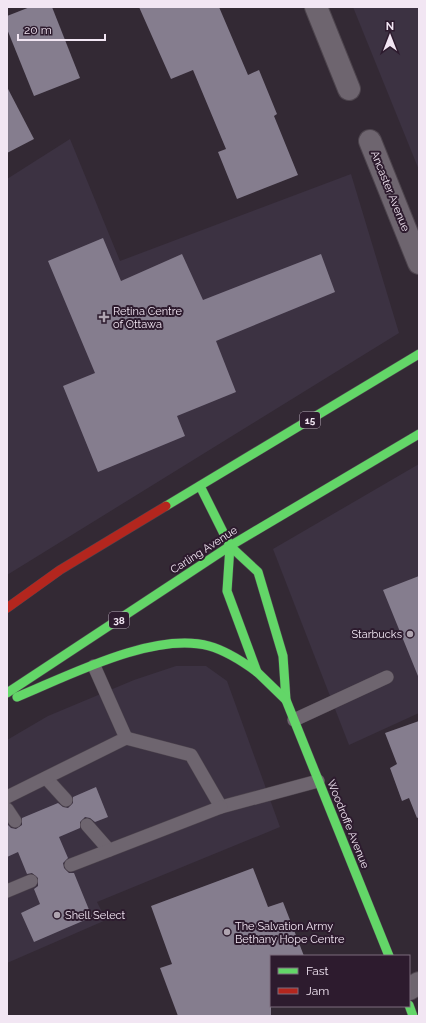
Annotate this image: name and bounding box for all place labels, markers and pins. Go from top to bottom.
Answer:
place label: Retina Centre of Ottawa [113,305,182,331]
marker: Retina Centre of Ottawa [98,311,110,323]
place label: Starbucks [351,628,402,641]
marker: Starbucks [405,629,415,639]
place label: Shell Select [65,909,126,922]
marker: Shell Select [52,910,62,920]
place label: The Salvation Army Bethany Hope Centre [235,920,345,946]
marker: The Salvation Army Bethany Hope Centre [222,927,232,937]

